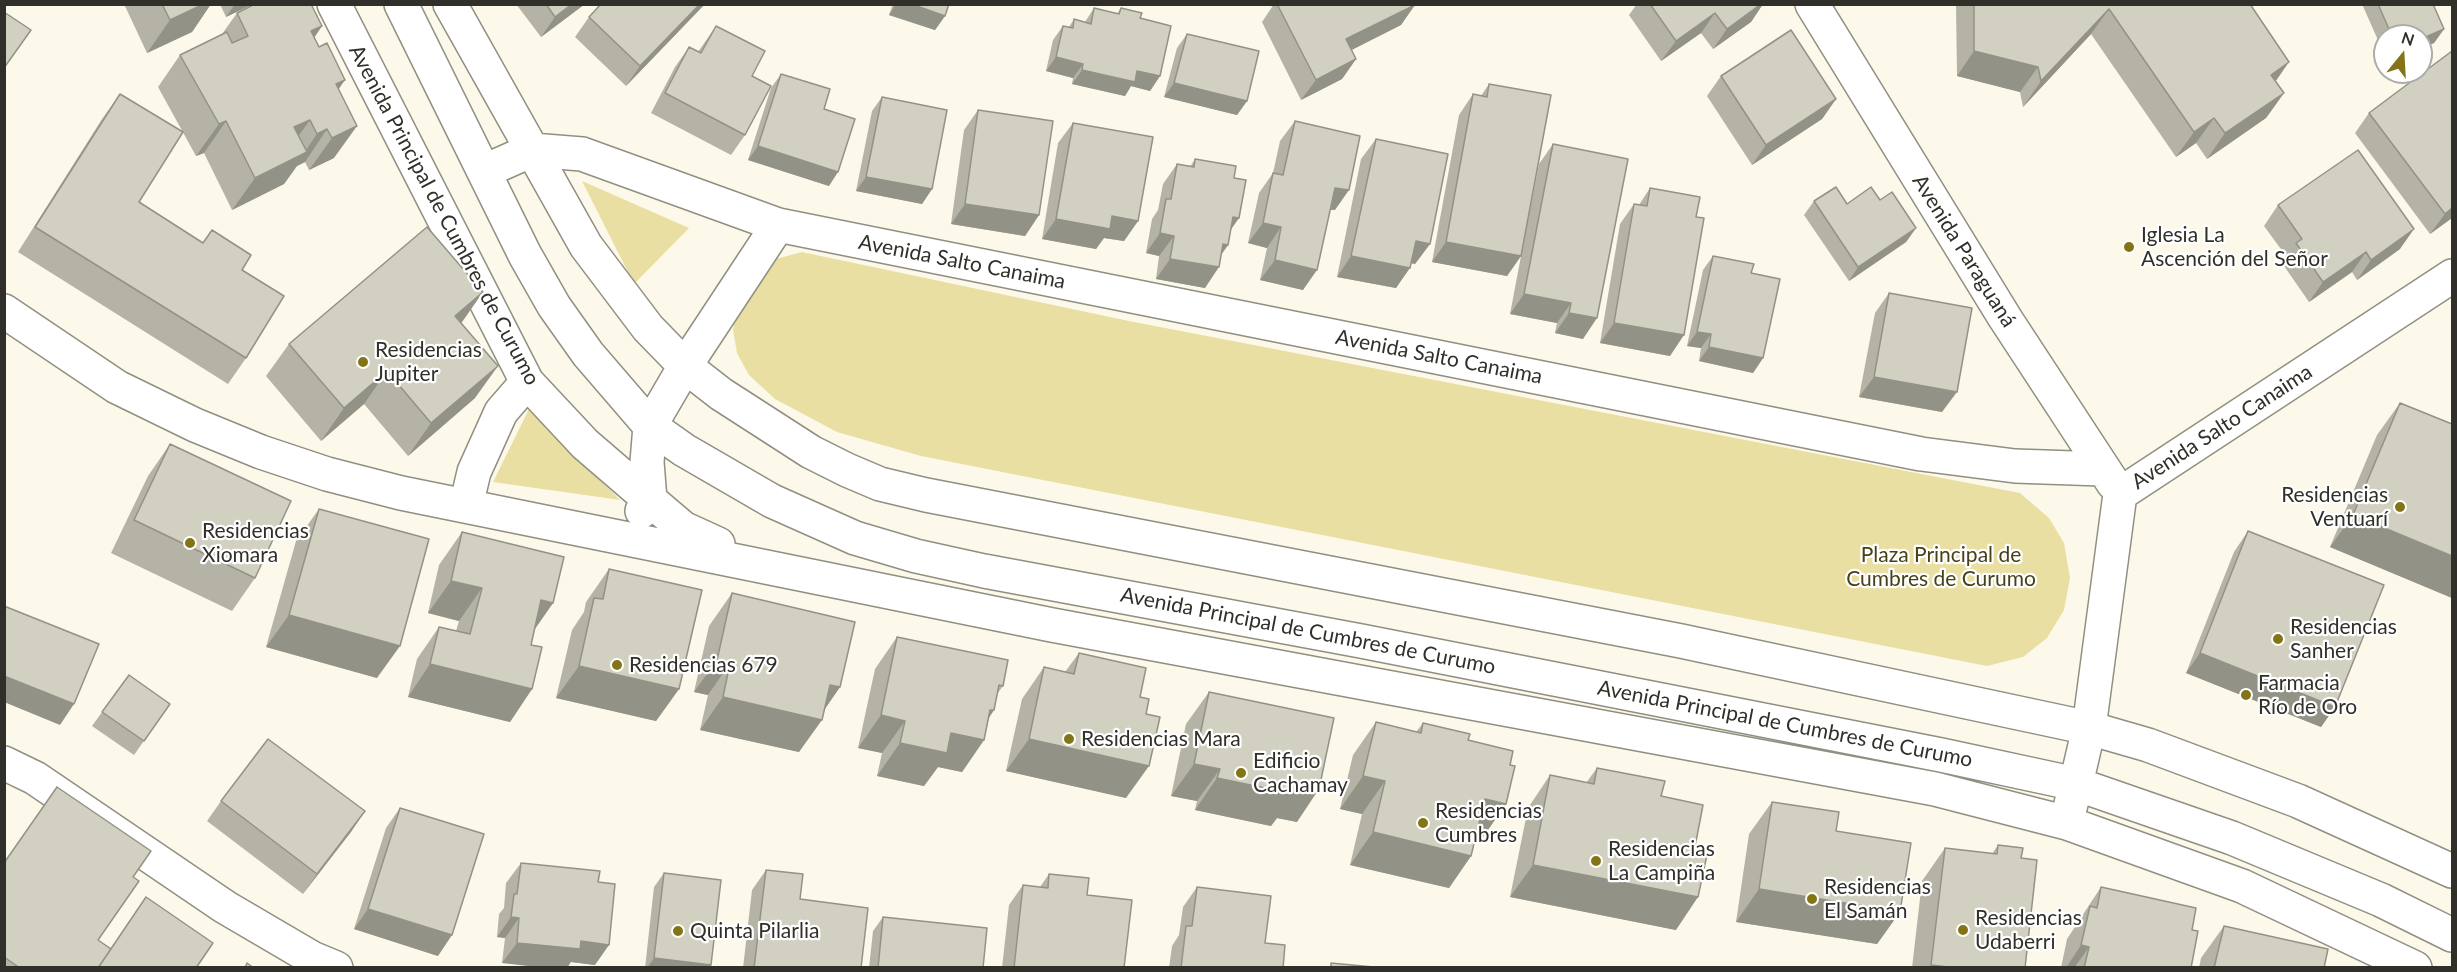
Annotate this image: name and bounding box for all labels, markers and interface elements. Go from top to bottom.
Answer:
north arrow [2373,24,2433,84]
text: N [2399,27,2417,49]
street label: Avenida Principal de Cumbres de Curumo [343,41,545,389]
street label: Avenida Paraguaná [1907,170,2021,332]
place label: Iglesia La Ascención del Señor [2141,222,2328,272]
street label: Avenida Salto Canaima [856,230,1068,294]
marker: Iglesia La Ascención del Señor [2122,240,2136,254]
street label: Avenida Salto Canaima [1333,325,1545,389]
place label: Residencias Jupiter [375,337,482,387]
marker: Residencias Jupiter [356,355,370,369]
street label: Avenida Salto Canaima [2127,359,2317,495]
place label: Residencias Ventuarí [2281,482,2388,532]
marker: Residencias Ventuarí [2393,500,2407,514]
place label: Residencias Xiomara [202,518,309,568]
marker: Residencias Xiomara [183,536,197,550]
park label: Plaza Principal de Cumbres de Curumo [1846,542,2036,592]
street label: Avenida Principal de Cumbres de Curumo [1118,582,1498,680]
place label: Residencias Sanher [2290,614,2397,664]
marker: Residencias Sanher [2271,632,2285,646]
place label: Residencias 679 [629,652,778,678]
marker: Residencias 679 [610,658,624,672]
place label: Farmacia Río de Oro [2258,670,2357,720]
street label: Avenida Principal de Cumbres de Curumo [1595,675,1975,773]
marker: Farmacia Río de Oro [2239,688,2253,702]
place label: Residencias Mara [1081,726,1241,752]
marker: Residencias Mara [1062,732,1076,746]
place label: Edificio Cachamay [1253,748,1348,798]
marker: Edificio Cachamay [1234,766,1248,780]
place label: Residencias Cumbres [1435,798,1542,848]
marker: Residencias Cumbres [1416,816,1430,830]
place label: Residencias La Campiña [1608,836,1715,886]
marker: Residencias La Campiña [1589,854,1603,868]
place label: Residencias El Samán [1824,874,1931,924]
marker: Residencias El Samán [1805,892,1819,906]
place label: Residencias Udaberri [1975,905,2082,955]
place label: Quinta Pilarlia [690,918,819,944]
marker: Residencias Udaberri [1956,923,1970,937]
marker: Quinta Pilarlia [671,924,685,938]

